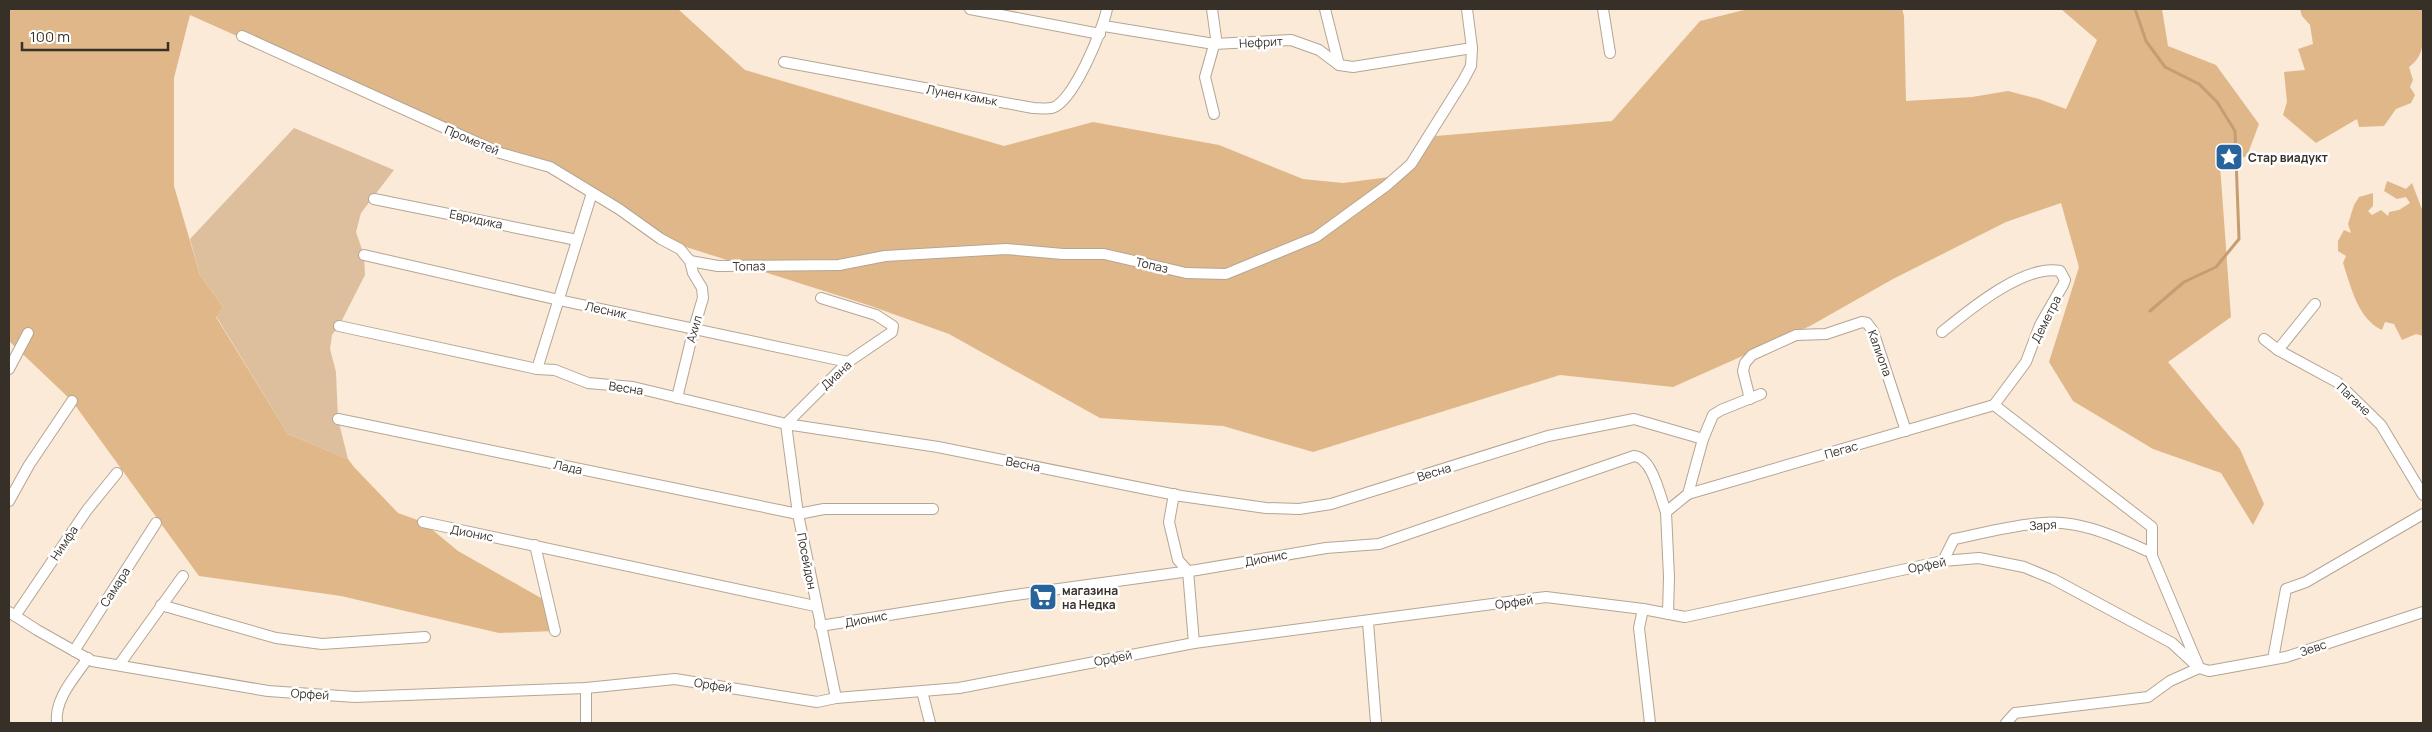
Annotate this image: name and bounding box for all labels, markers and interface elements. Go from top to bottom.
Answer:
scale bar [22,20,169,52]
text: 100 m [30,26,70,47]
street label: Нефрит [1239,32,1283,52]
street label: Лунен камък [925,80,1000,110]
street label: Прометей [442,121,502,159]
place icon: Стар виадукт [2214,142,2244,172]
place label: Стар виадукт [2248,149,2328,166]
street label: Евридика [448,205,504,233]
street label: Топаз [1134,253,1170,277]
street label: Топаз [732,257,766,275]
street label: Деметра [2027,293,2065,345]
street label: Лесник [584,297,629,323]
street label: Ахил [682,313,706,345]
street label: Калиопа [1864,327,1896,379]
street label: Диана [817,356,855,394]
street label: Весна [608,377,644,399]
street label: Пагане [2333,379,2375,419]
street label: Пегас [1822,437,1860,463]
street label: Весна [1004,452,1042,476]
street label: Лада [552,456,584,478]
street label: Весна [1415,459,1453,485]
street label: Заря [2029,516,2057,534]
street label: Дионис [449,521,495,546]
street label: Нимфа [46,522,82,564]
street label: Посейдон [793,531,821,591]
street label: Дионис [1243,546,1289,570]
street label: Орфей [1907,553,1947,577]
street label: Самара [96,564,134,610]
supermarket icon: магазина на Недка [1028,582,1058,612]
place label: магазина на Недка [1062,582,1118,613]
street label: Орфей [1494,591,1534,613]
street label: Дионис [843,607,889,631]
street label: Зевс [2297,636,2329,660]
street label: Орфей [1093,646,1133,670]
street label: Орфей [693,674,733,696]
street label: Орфей [290,684,330,704]

